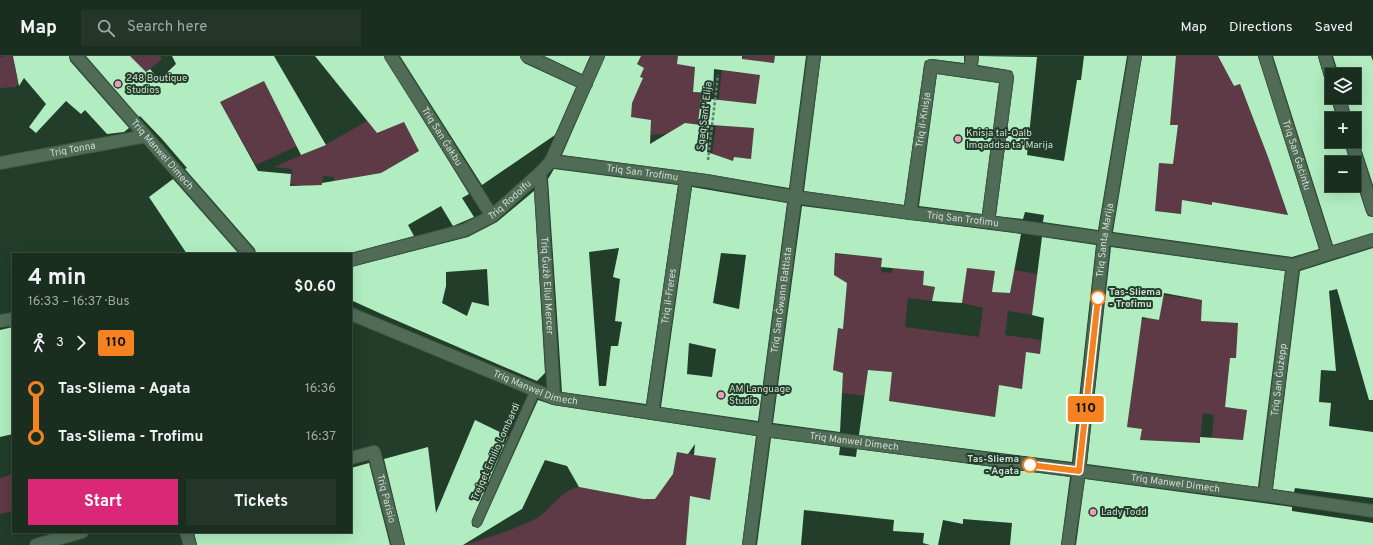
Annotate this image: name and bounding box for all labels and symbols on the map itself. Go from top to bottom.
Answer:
place label: 248 Boutique Studios [126,72,187,97]
marker: 248 Boutique Studios [113,79,123,89]
street label: Sqaq Sant' Elija [694,81,716,151]
street label: Triq il-Knisja [913,91,934,148]
street label: Triq San Ġakbu [418,104,465,168]
street label: Triq Manwel Dimech [128,117,197,193]
street label: Triq San Ġaċintu [1279,118,1314,192]
place label: Knisja tal-Qalb Imqaddsa ta' Marija [966,127,1053,152]
marker: Knisja tal-Qalb Imqaddsa ta' Marija [953,134,963,144]
street label: Triq Tonna [49,139,97,160]
street label: Triq San Trofimu [605,162,679,184]
street label: Triq Rodolfu [486,177,534,223]
street label: Triq Santa Marija [1093,202,1116,278]
street label: Triq San Trofimu [926,208,1000,230]
street label: Triq Ġużè Ellul Mercer [537,236,557,335]
street label: Triq San Ġwann Battista [768,246,795,354]
street label: Triq il-Freres [659,267,679,325]
place label: Tas-Sliema - Trofimu [1109,286,1161,311]
marker: Tas-Sliema - Trofimu [1090,290,1106,306]
street label: Triq San Ġużepp [1268,342,1290,417]
street label: Triq Manwel Dimech [491,367,579,408]
place label: AM Language Studio [729,383,790,408]
marker: AM Language Studio [716,390,726,400]
line badge: 110 [1063,396,1109,422]
street label: Trejqet Emilio Lombardi [468,401,524,503]
street label: Triq Manwel Dimech [809,429,899,454]
place label: Tas-Sliema - Agata [967,453,1019,478]
marker: Tas-Sliema - Agata [1022,457,1038,473]
street label: Triq Manwel Dimech [1130,471,1221,496]
street label: Triq Parisio [373,473,399,525]
place label: Lady Todd [1101,506,1147,519]
marker: Lady Todd [1088,507,1098,517]

